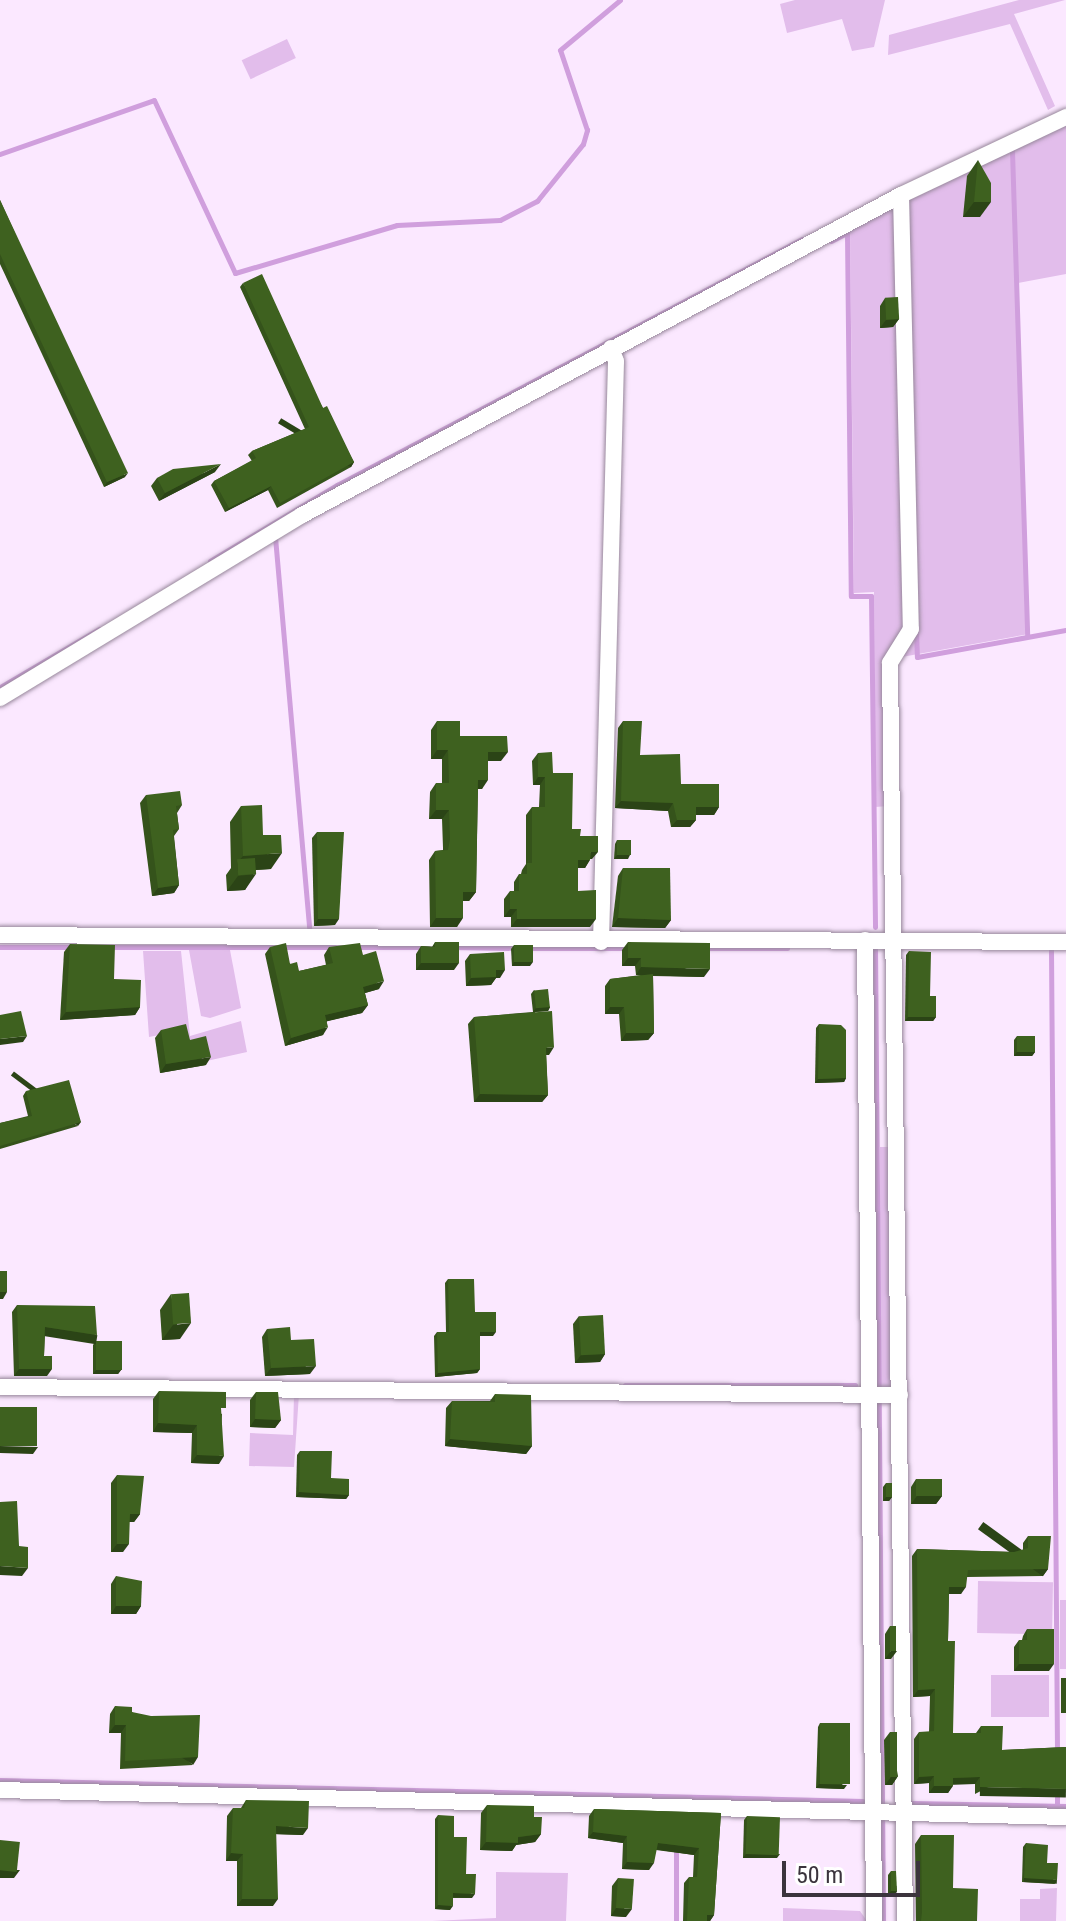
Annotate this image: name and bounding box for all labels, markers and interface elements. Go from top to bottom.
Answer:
scale bar [786,1845,924,1895]
text: 50 m [796,1861,843,1889]

